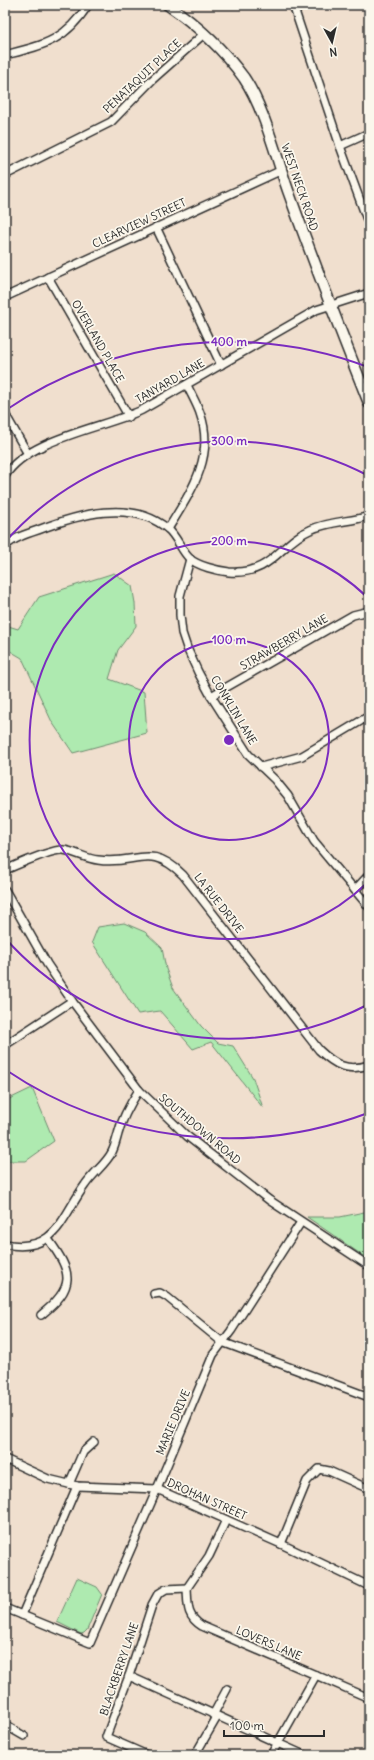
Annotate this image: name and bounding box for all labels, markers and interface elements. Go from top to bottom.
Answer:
north arrow [312,22,352,62]
street label: PENATAQUIT PLACE [100,36,184,116]
text: N [329,44,338,59]
street label: WEST NECK ROAD [278,141,322,233]
street label: CLEARVIEW STREET [90,195,188,251]
street label: OVERLAND PLACE [69,297,127,385]
text: 400 m [211,334,248,349]
street label: TANYARD LANE [133,356,207,406]
text: 300 m [211,433,247,448]
text: 200 m [211,533,247,548]
street label: STRAWBERRY LANE [238,611,330,673]
text: 100 m [212,632,246,647]
street label: CONKLIN LANE [208,673,260,747]
centre of rings [222,733,236,747]
street label: LA RUE DRIVE [191,870,247,936]
street label: SOUTHDOWN ROAD [156,1091,244,1167]
street label: MARIE DRIVE [153,1387,193,1457]
street label: DROHAN STREET [165,1475,249,1523]
street label: BLACKBERRY LANE [96,1621,142,1717]
street label: LOVERS LANE [234,1623,304,1663]
scale bar [224,1712,324,1738]
text: 100 m [230,1718,264,1733]

